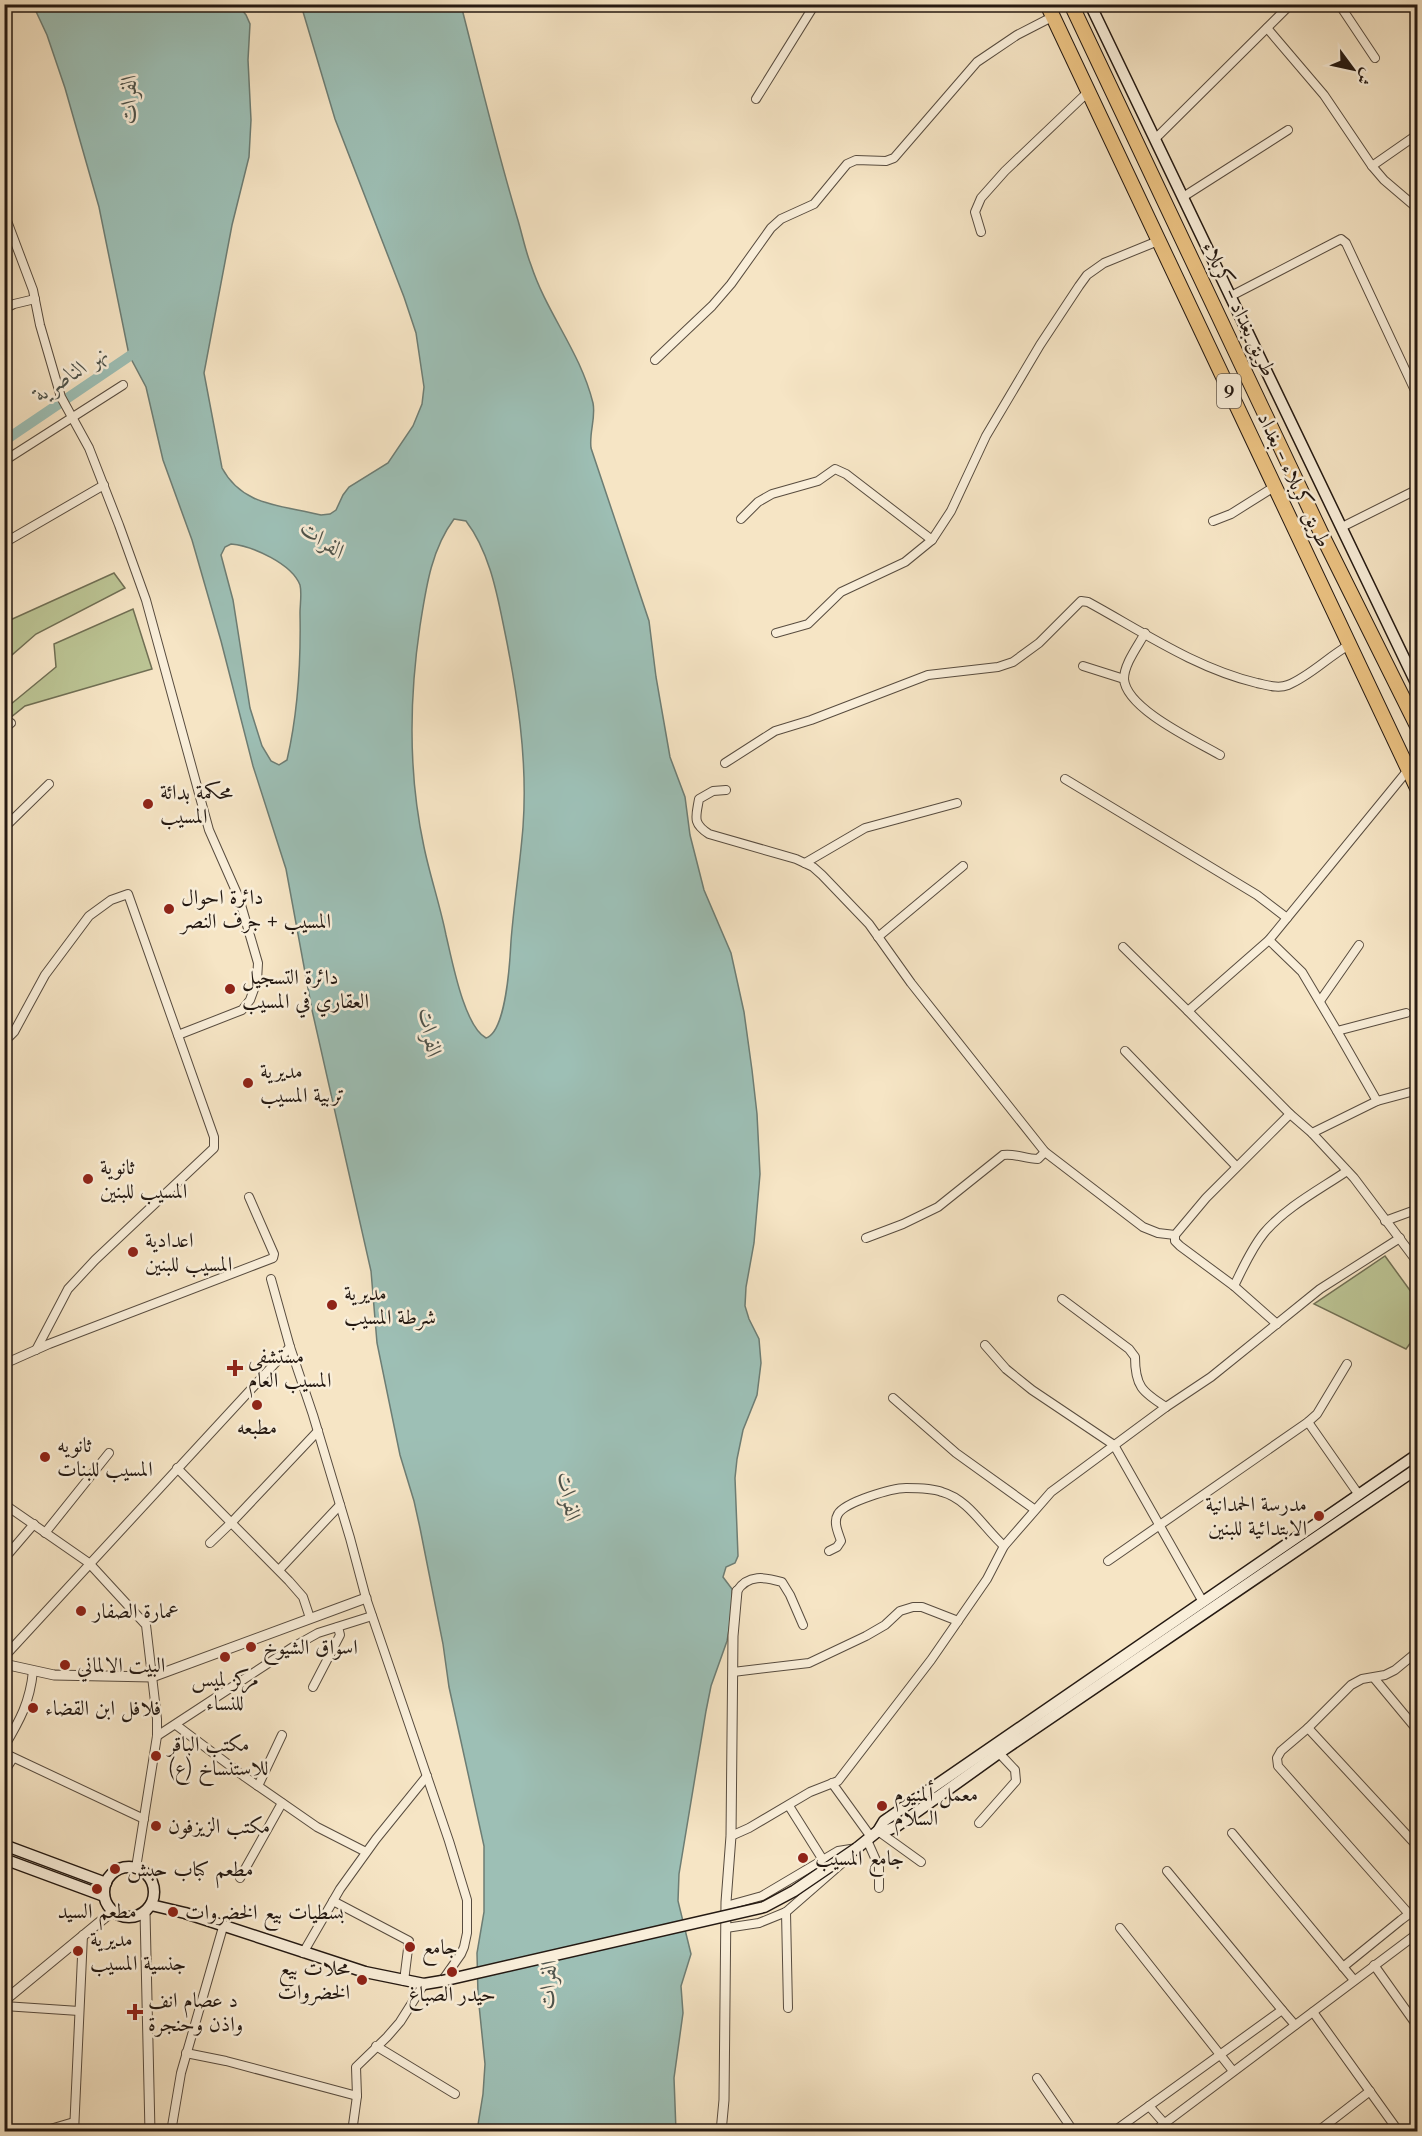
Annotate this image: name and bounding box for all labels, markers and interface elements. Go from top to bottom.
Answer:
north arrow [1323,39,1383,99]
text: ش [1351,64,1378,89]
water label: الفرات [114,74,144,124]
street label: طريق بغداد - كربلاء [1195,237,1283,381]
water label: نهر الناصرية [26,339,114,410]
road number: 9 [1217,374,1241,408]
street label: طريق كربلاء - بغداد [1250,408,1338,552]
water label: الفرات [294,513,352,567]
place label: محكمة بدائة المسيب [160,778,233,831]
marker: محكمة بدائة المسيب [141,797,155,811]
place label: دائرة احوال المسيب + جرف النصر [179,883,331,936]
marker: دائرة احوال المسيب + جرف النصر [162,902,176,916]
place label: دائرة التسجيل العقاري في المسيب [242,963,369,1018]
marker: دائرة التسجيل العقاري في المسيب [223,982,237,996]
water label: الفرات [411,1006,449,1060]
place label: مديرية تربية المسيب [260,1057,344,1110]
marker: مديرية تربية المسيب [241,1076,255,1090]
place label: ثانوية المسيب للبنين [100,1153,187,1206]
marker: ثانوية المسيب للبنين [81,1172,95,1186]
place label: اعدادية المسيب للبنين [145,1226,232,1279]
marker: اعدادية المسيب للبنين [126,1245,140,1259]
place label: مديرية شرطة المسيب [344,1279,436,1332]
marker: مديرية شرطة المسيب [325,1298,339,1312]
place label: مستشفى المسيب العام [248,1342,331,1398]
marker: مستشفى المسيب العام [226,1359,244,1377]
marker: مطبعه [250,1398,264,1412]
place label: مطبعه [237,1413,277,1442]
place label: ثانويه المسيب للبنات [57,1431,153,1484]
marker: ثانويه المسيب للبنات [38,1450,52,1464]
water label: الفرات [550,1470,588,1524]
place label: مدرسة الحمدانية الابتدائية للبنين [1205,1490,1307,1543]
marker: مدرسة الحمدانية الابتدائية للبنين [1312,1509,1326,1523]
place label: عمارة الصفار [91,1597,179,1626]
marker: عمارة الصفار [74,1604,88,1618]
place label: اسواق الشيوخ [263,1633,358,1666]
marker: اسواق الشيوخ [244,1640,258,1654]
marker: مركز لميس للنساء [218,1650,232,1664]
place label: البيت الالماني [77,1651,165,1682]
marker: البيت الالماني [58,1658,72,1672]
place label: مركز لميس للنساء [191,1665,259,1718]
place label: فلافل ابن القضاء [45,1694,161,1723]
marker: فلافل ابن القضاء [26,1701,40,1715]
place label: مكتب الباقر (ع) للاستنساخ [166,1730,268,1787]
marker: مكتب الباقر (ع) للاستنساخ [149,1749,163,1763]
place label: معمل ألمنيوم السلام [894,1779,978,1836]
marker: معمل ألمنيوم السلام [875,1799,889,1813]
place label: مكتب الزيزفون [168,1812,270,1841]
marker: مكتب الزيزفون [149,1819,163,1833]
place label: جامع المسيب [815,1844,904,1877]
marker: جامع المسيب [796,1851,810,1865]
place label: مطعم كباب حبش [127,1855,253,1889]
marker: مطعم كباب حبش [108,1862,122,1876]
marker: مطعم السيد [90,1882,104,1896]
place label: مطعم السيد [57,1897,137,1931]
place label: بسطيات بيع الخضروات [185,1898,344,1931]
marker: بسطيات بيع الخضروات [166,1905,180,1919]
place label: مديرية جنسية المسيب [90,1925,186,1978]
place label: جامع [422,1933,458,1966]
marker: جامع [403,1940,417,1954]
marker: مديرية جنسية المسيب [71,1944,85,1958]
place label: محلات بيع الخضروات [277,1954,350,2007]
water label: الفرات [532,1958,564,2010]
marker: حيدر الصباغ [445,1965,459,1979]
marker: محلات بيع الخضروات [355,1973,369,1987]
place label: حيدر الصباغ [408,1980,496,2012]
place label: د عصام انف واذن وحنجرة [148,1986,243,2039]
marker: د عصام انف واذن وحنجرة [126,2003,144,2021]

